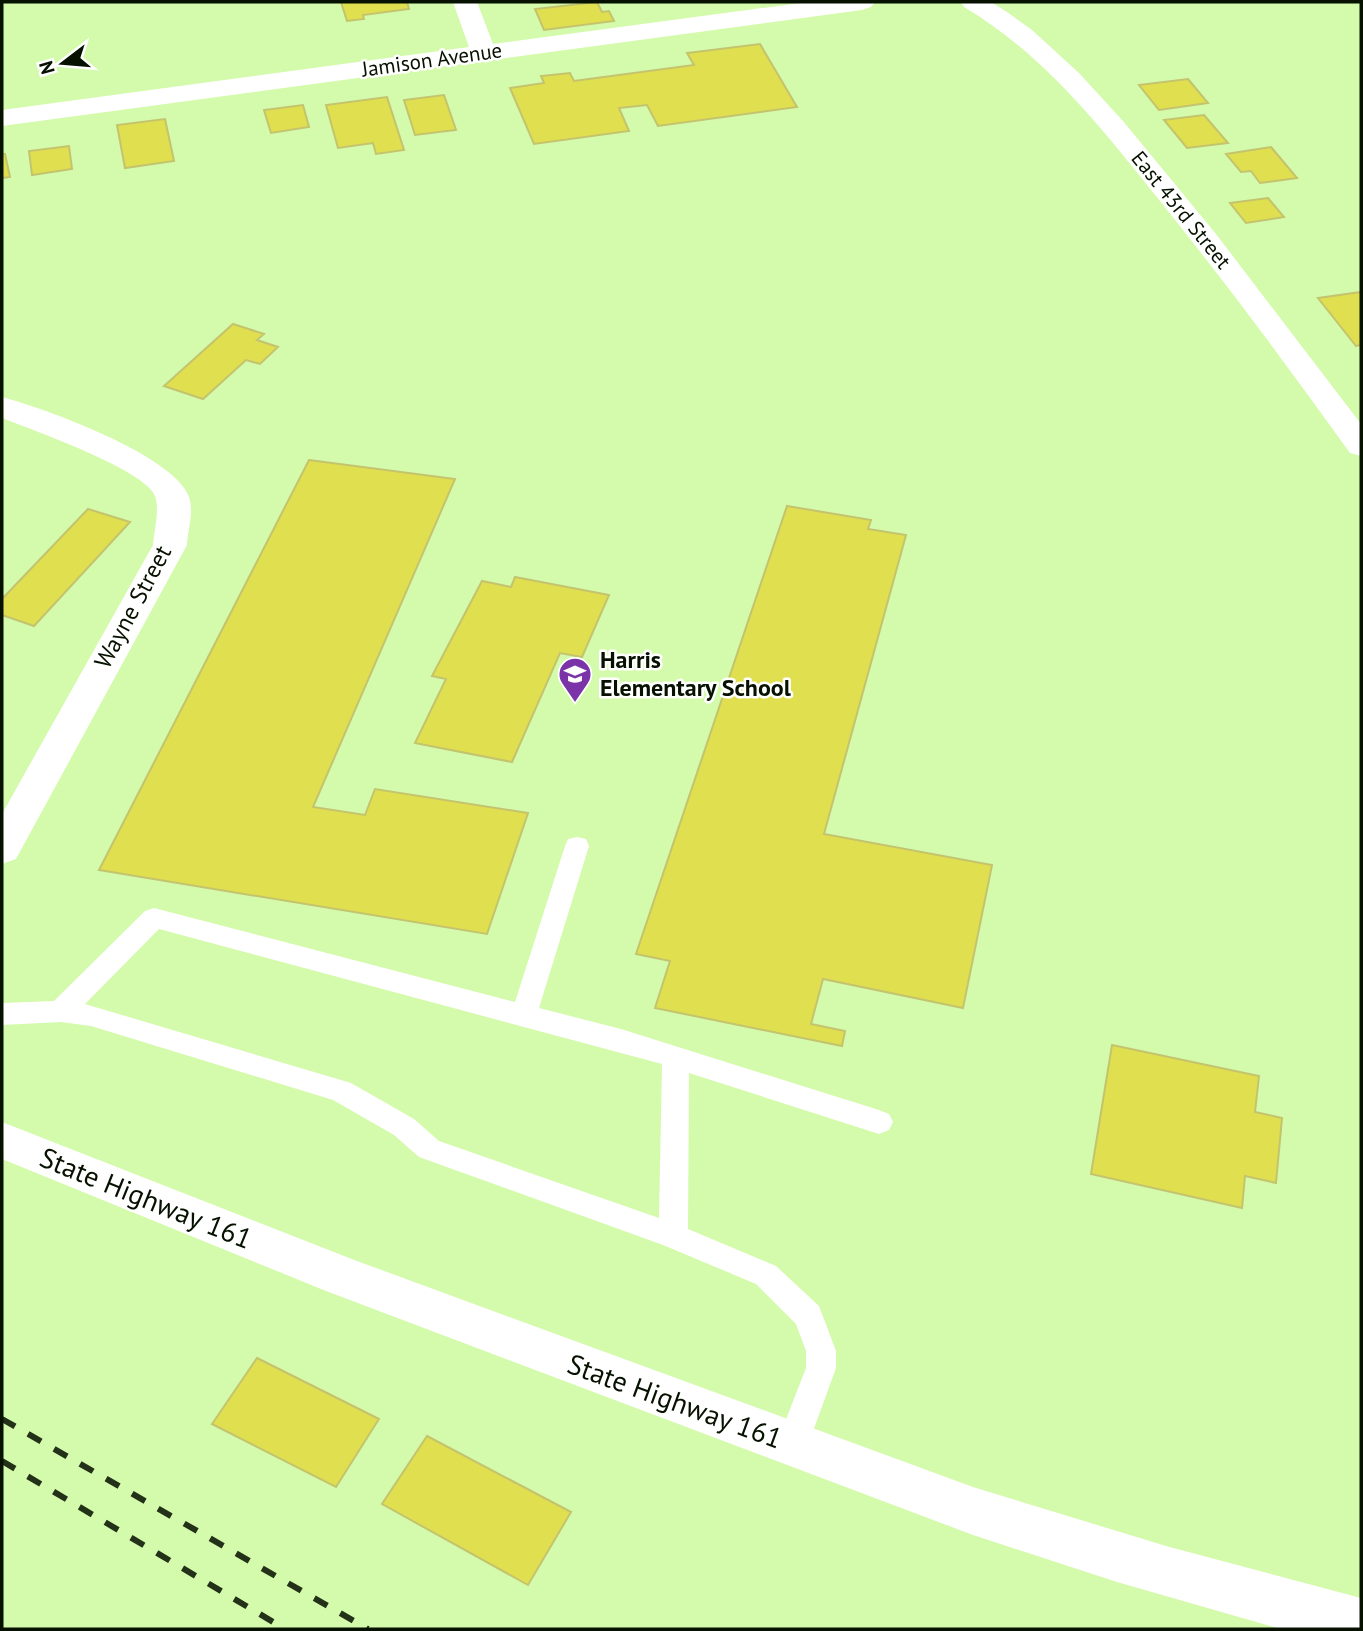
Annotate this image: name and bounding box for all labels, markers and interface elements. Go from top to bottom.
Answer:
north arrow [28,28,98,98]
street label: Jamison Avenue [359,36,504,83]
text: N [33,58,60,77]
street label: East 43rd Street [1126,145,1237,274]
street label: Wayne Street [87,540,178,674]
place label: Harris Elementary School [600,644,792,703]
school or university icon: Harris Elementary School [556,655,594,704]
street label: State Highway 161 [35,1138,258,1257]
street label: State Highway 161 [563,1345,787,1456]

